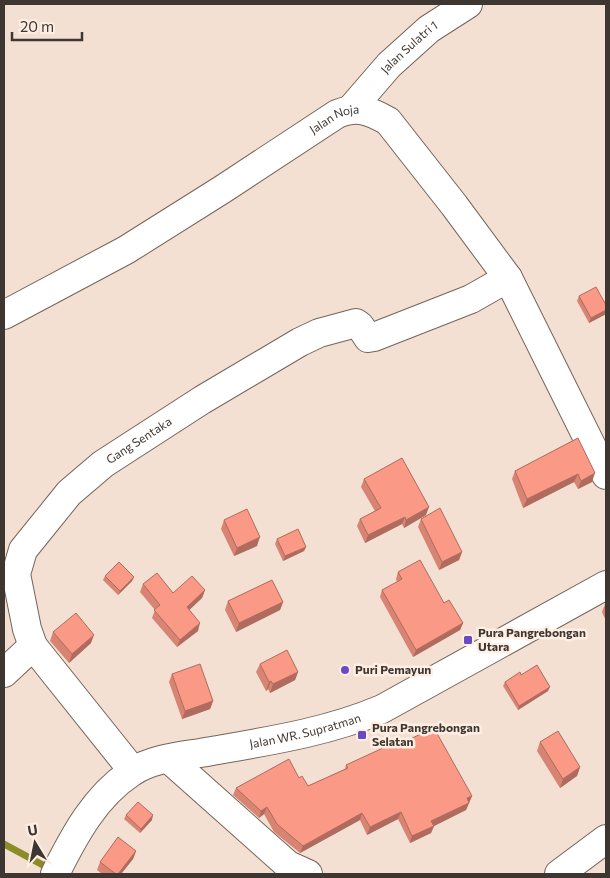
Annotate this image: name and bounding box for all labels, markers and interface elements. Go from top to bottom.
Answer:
scale bar [12,10,82,42]
text: 20 m [20,17,54,35]
street label: Jalan Sulatri 1 [377,17,440,76]
street label: Jalan Noja [307,102,359,137]
street label: Gang Sentaka [103,414,174,466]
place label: Pura Pangrebongan Utara [478,625,586,653]
marker: Pura Pangrebongan Utara [462,634,474,646]
place label: Puri Pemayun [355,662,431,676]
marker: Puri Pemayun [339,664,351,676]
street label: Jalan WR. Supratman [248,710,362,751]
place label: Pura Pangrebongan Selatan [372,720,480,748]
marker: Pura Pangrebongan Selatan [356,729,368,741]
north arrow [10,818,60,868]
text: U [26,820,39,839]

